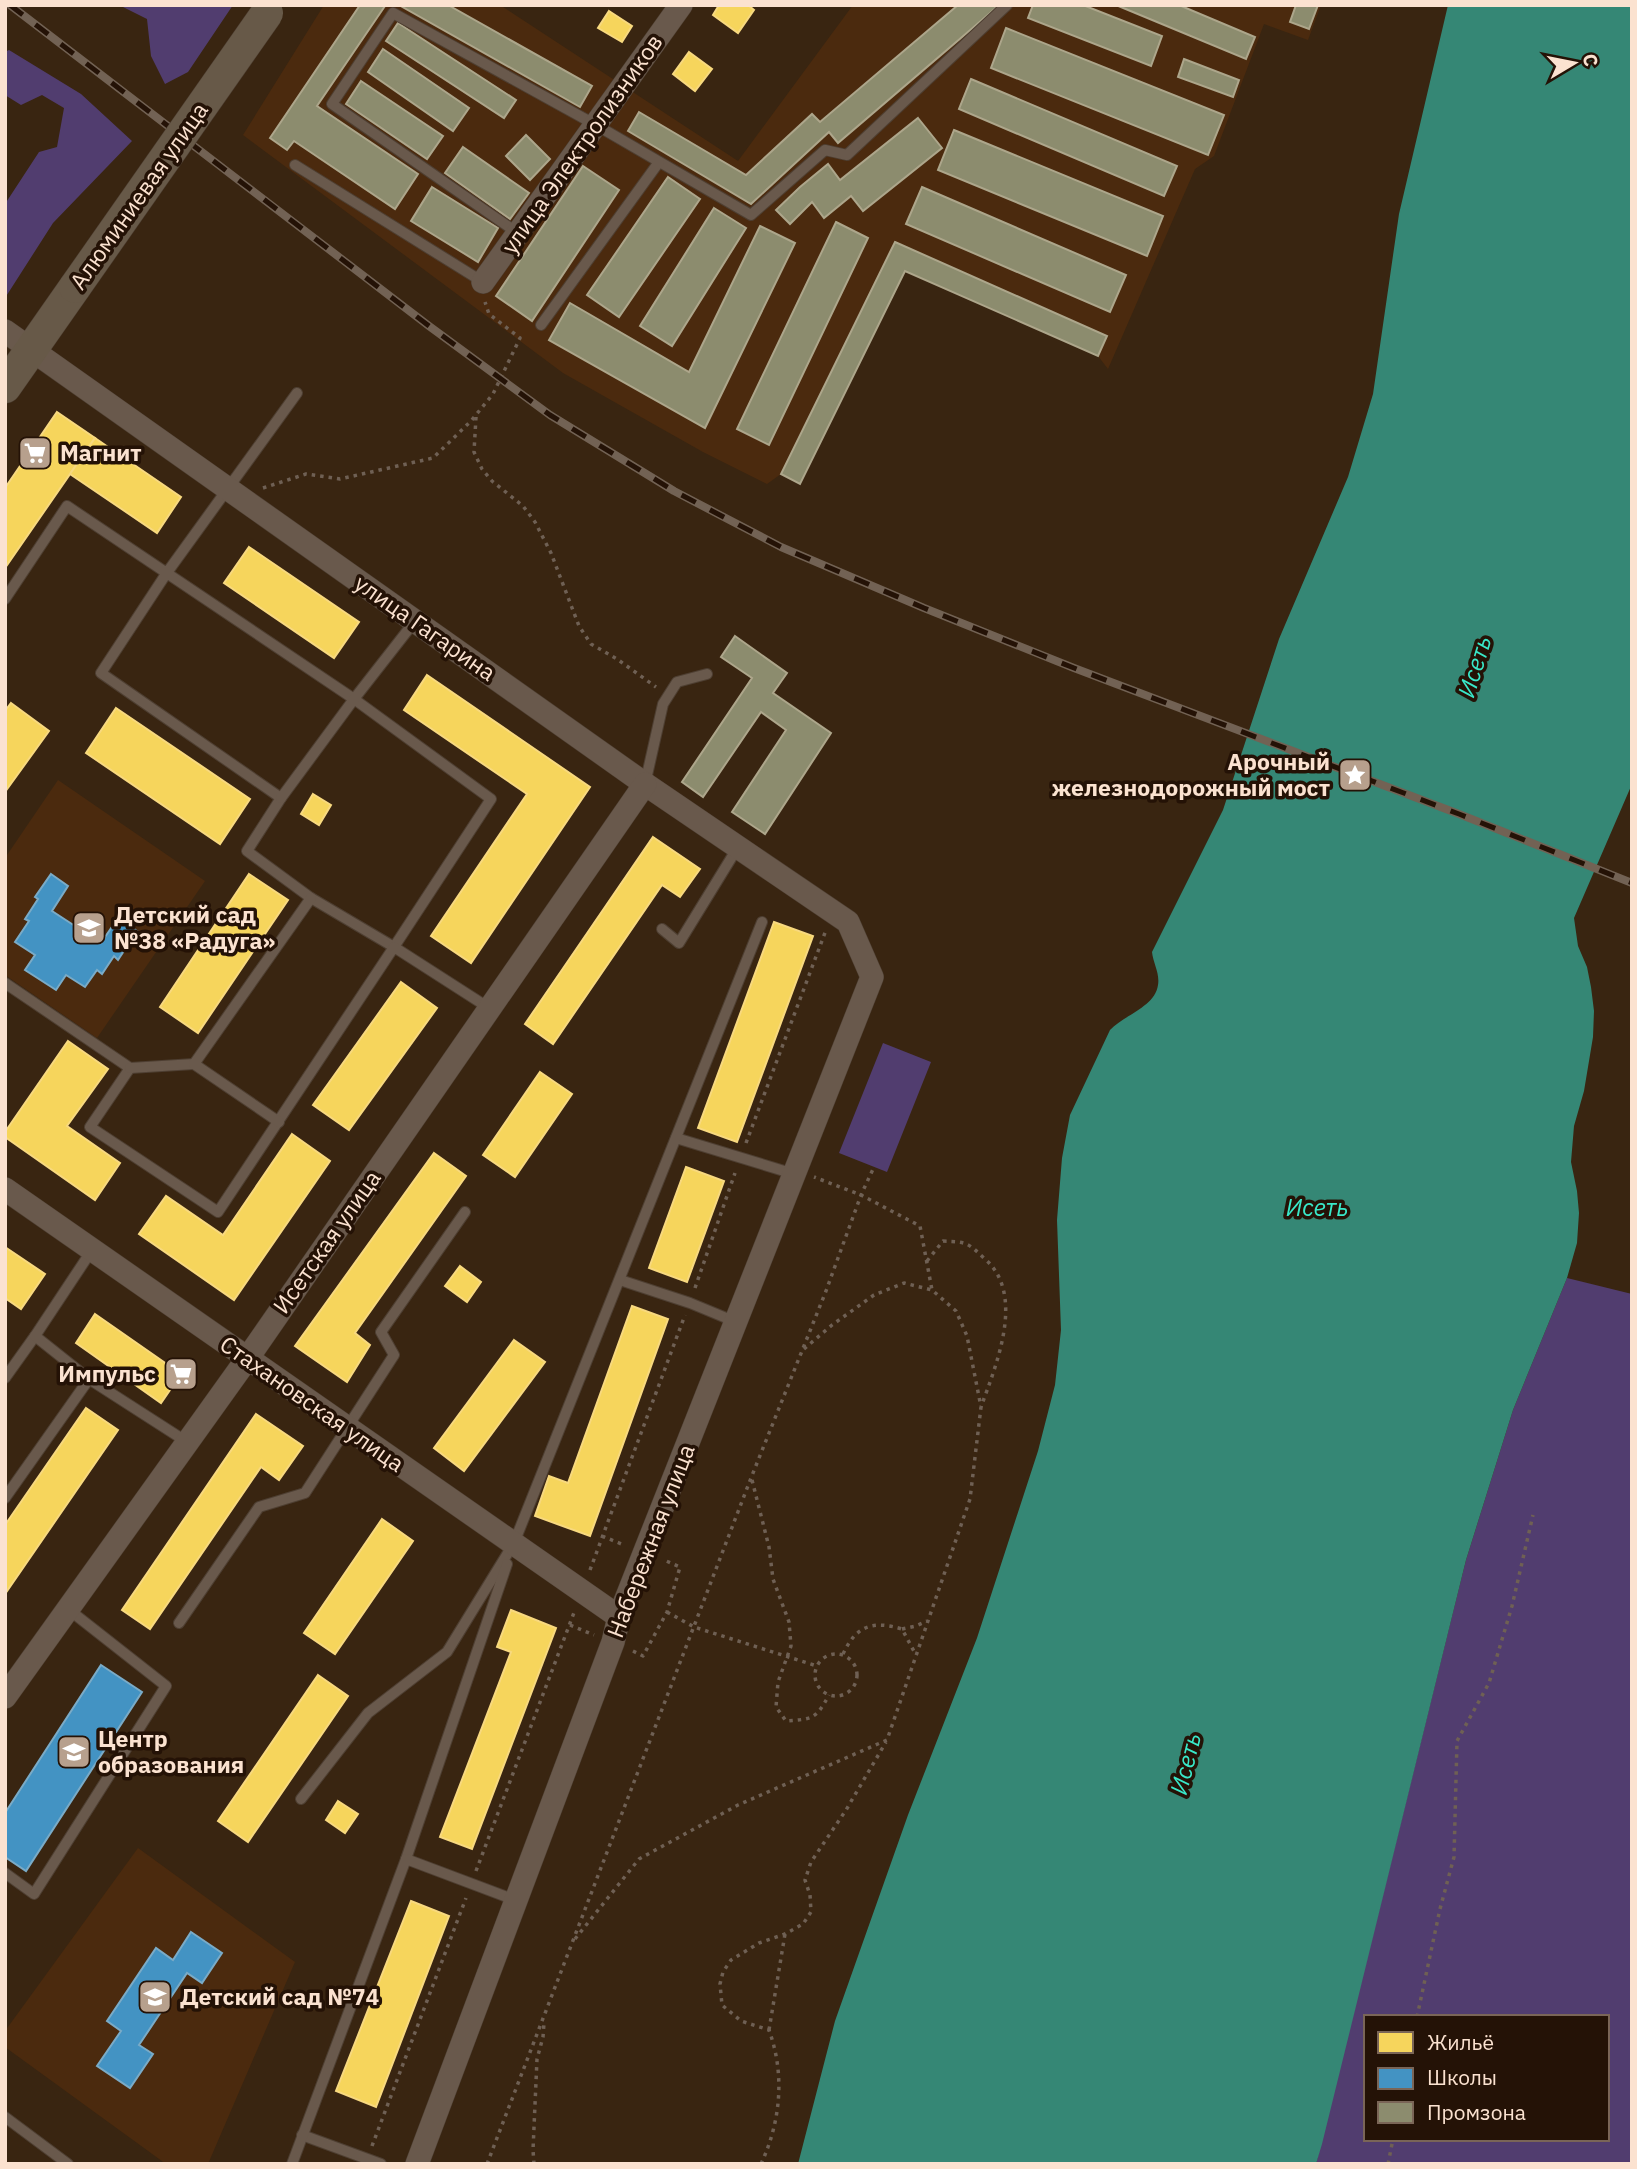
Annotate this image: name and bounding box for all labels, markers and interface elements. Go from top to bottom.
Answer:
street label: улица Электролизников [494,28,669,259]
north arrow [1539,28,1609,98]
text: С [1578,52,1604,68]
street label: Алюминиевая улица [62,96,214,295]
supermarket icon: Магнит [16,434,54,472]
place label: Магнит [60,437,142,467]
street label: улица Гагарина [349,567,502,687]
water label: Исеть [1450,632,1499,701]
place label: Арочный железнодорожный мост [1051,746,1330,802]
place icon: Арочный железнодорожный мост [1336,756,1374,794]
place label: Детский сад №38 «Радуга» [114,899,275,955]
school or university icon: Детский сад №38 «Радуга» [70,909,108,947]
street label: Исетская улица [266,1164,387,1319]
water label: Исеть [1286,1191,1348,1223]
street label: Стахановская улица [215,1328,410,1478]
supermarket icon: Импульс [162,1355,200,1393]
place label: Импульс [58,1358,156,1388]
street label: Набережная улица [599,1440,701,1642]
place label: Центр образования [98,1723,244,1779]
water label: Исеть [1162,1729,1208,1798]
school or university icon: Центр образования [55,1733,93,1771]
school or university icon: Детский сад №74 [136,1978,174,2016]
place label: Детский сад №74 [180,1981,379,2011]
legend [1364,2015,1609,2141]
text: Жильё [1427,2028,1494,2056]
text: Школы [1427,2063,1497,2091]
text: Промзона [1427,2098,1526,2126]

